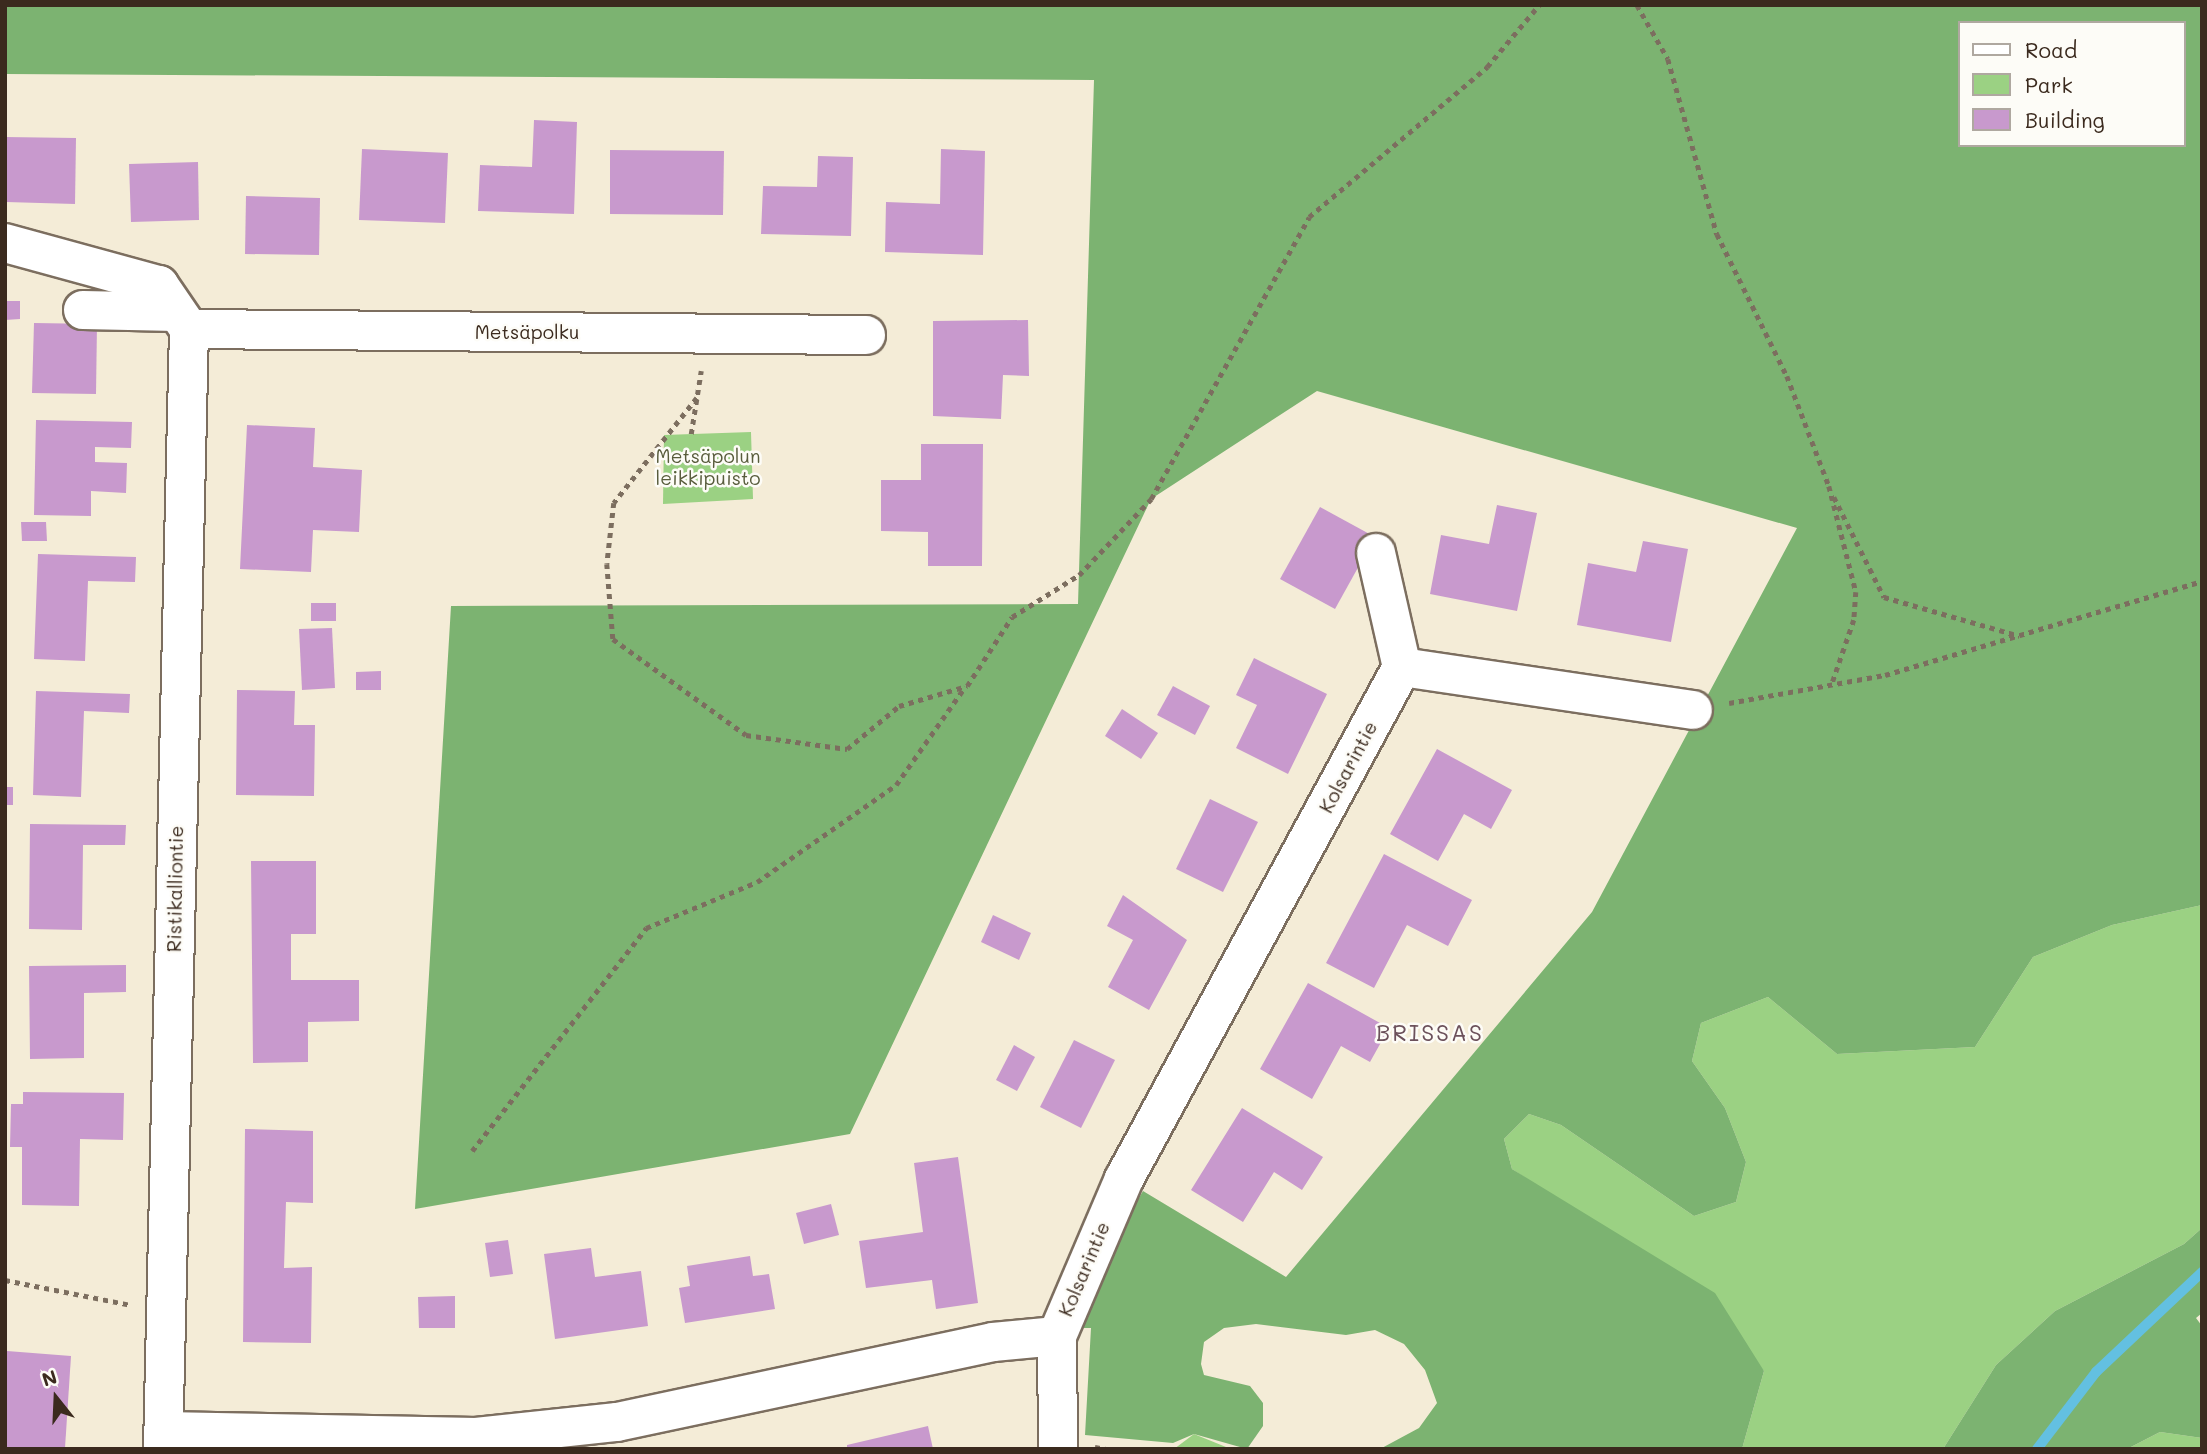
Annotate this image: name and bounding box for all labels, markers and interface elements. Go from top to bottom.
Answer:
legend [1958,21,2186,147]
text: Road [2025,36,2077,63]
text: Park [2025,71,2073,98]
text: Building [2025,106,2105,133]
street label: Metsäpolku [475,321,579,343]
park label: Metsäpolun leikkipuisto [655,445,761,489]
street label: Kolsarintie [1314,717,1382,817]
street label: Ristikalliontie [162,826,188,952]
district label: BRISSAS [1377,1018,1483,1046]
street label: Kolsarintie [1054,1218,1114,1320]
north arrow [21,1363,91,1433]
text: N [39,1363,60,1392]

